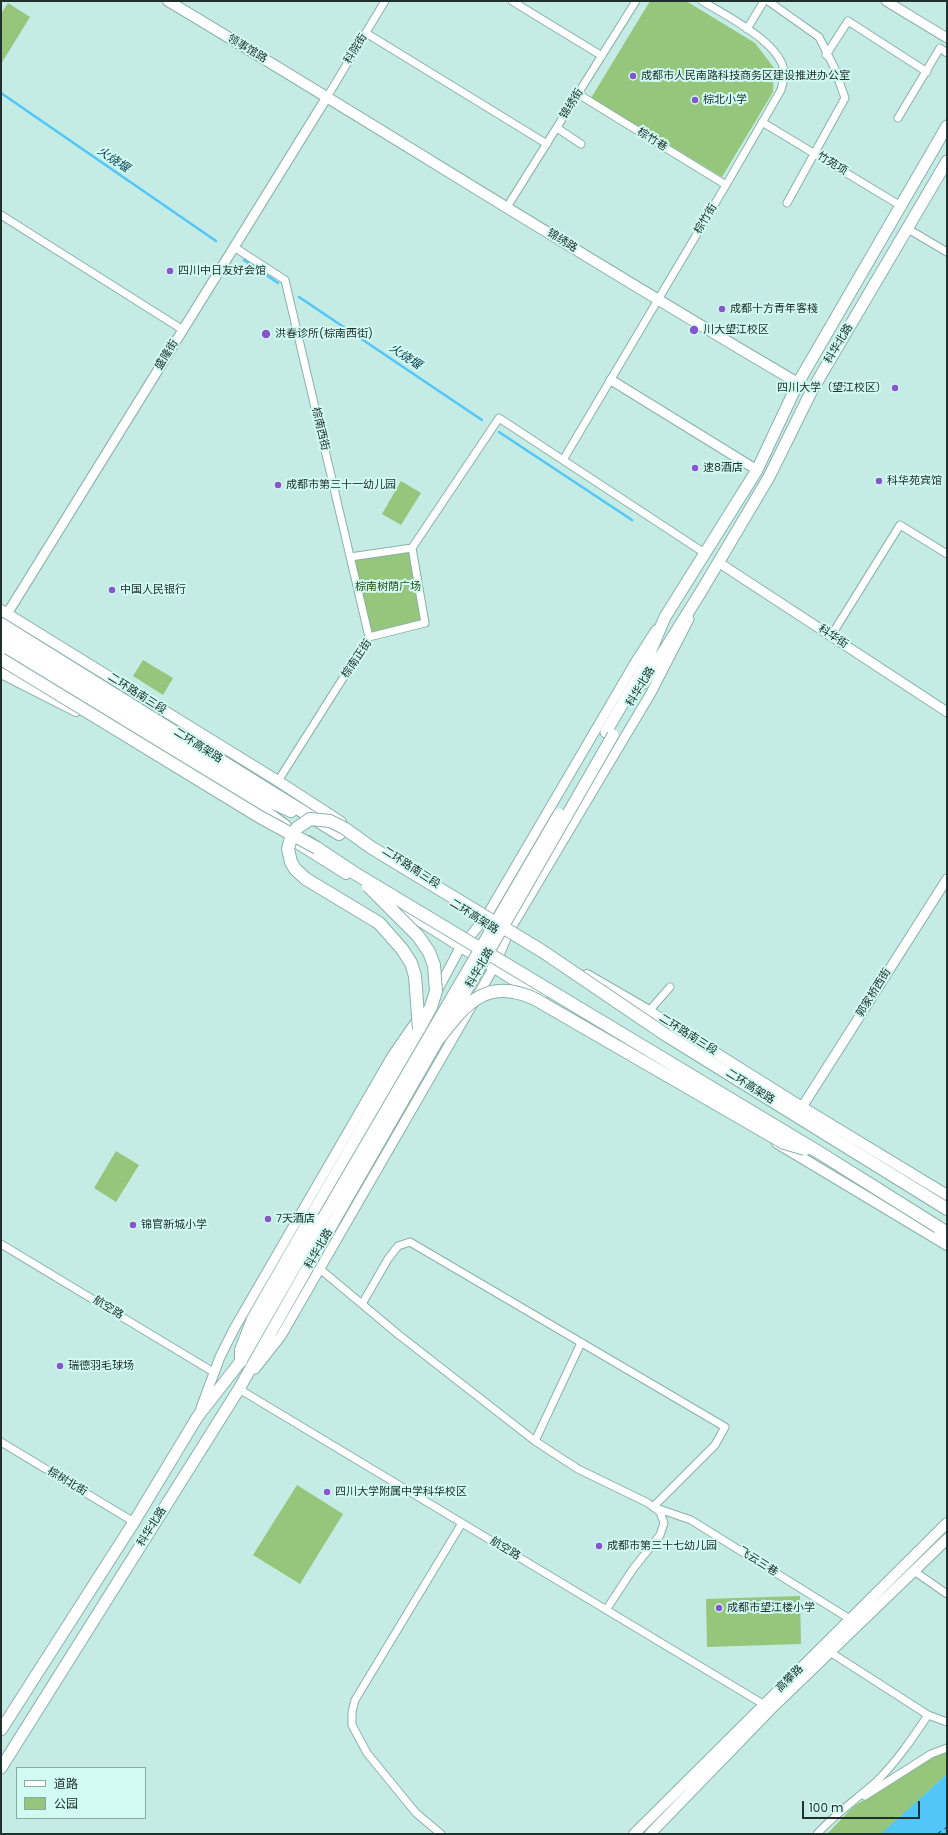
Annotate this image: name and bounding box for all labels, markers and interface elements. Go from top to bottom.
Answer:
street label: 领事馆路 [225,32,269,66]
street label: 科院街 [342,32,370,66]
place label: 成都市人民南路科技商务区建设推进办公室 [641,69,850,83]
marker: 成都市人民南路科技商务区建设推进办公室 [628,71,638,81]
street label: 锦绣街 [558,87,586,121]
place label: 棕北小学 [703,93,747,107]
marker: 棕北小学 [690,95,700,105]
street label: 棕竹巷 [635,126,669,154]
water label: 火烧堰 [94,144,132,176]
street label: 竹苑项 [814,150,850,178]
street label: 棕竹街 [692,201,720,237]
street label: 锦绣路 [545,227,579,255]
place label: 四川中日友好会馆 [178,264,266,278]
marker: 四川中日友好会馆 [165,266,175,276]
place label: 成都十方青年客棧 [730,302,818,316]
marker: 成都十方青年客棧 [717,304,727,314]
street label: 科华北路 [822,322,856,366]
place label: 川大望江校区 [703,323,769,337]
marker: 川大望江校区 [688,324,700,336]
place label: 洪春诊所(棕南西街) [275,327,373,341]
marker: 洪春诊所(棕南西街) [260,328,272,340]
street label: 盛隆街 [153,338,181,372]
water label: 火烧堰 [386,341,424,373]
place label: 四川大学（望江校区） [777,381,887,395]
marker: 四川大学（望江校区） [890,383,900,393]
street label: 棕南西街 [309,406,331,452]
place label: 速8酒店 [703,461,743,475]
marker: 速8酒店 [690,463,700,473]
place label: 科华苑宾馆 [887,474,942,488]
marker: 科华苑宾馆 [874,476,884,486]
place label: 成都市第三十一幼儿园 [286,478,396,492]
marker: 成都市第三十一幼儿园 [273,480,283,490]
park label: 棕南树荫广场 [355,580,421,594]
place label: 中国人民银行 [120,583,186,597]
marker: 中国人民银行 [107,585,117,595]
street label: 科华街 [816,622,850,652]
street label: 棕南正街 [339,637,375,681]
street label: 科华北路 [624,665,658,709]
street label: 二环路南三段 [106,671,168,717]
street label: 二环高架路 [171,726,225,766]
street label: 二环路南三段 [380,844,442,892]
street label: 二环高架路 [447,897,501,937]
street label: 科华北路 [463,946,497,990]
street label: 郭家桥西街 [854,966,894,1020]
street label: 二环路南三段 [657,1012,719,1058]
street label: 二环高架路 [723,1067,777,1107]
place label: 7天酒店 [276,1212,315,1226]
marker: 7天酒店 [263,1214,273,1224]
place label: 锦官新城小学 [141,1218,207,1232]
marker: 锦官新城小学 [128,1220,138,1230]
street label: 科华北路 [302,1227,336,1271]
street label: 航空路 [90,1294,126,1322]
place label: 瑞德羽毛球场 [68,1359,134,1373]
marker: 瑞德羽毛球场 [55,1361,65,1371]
street label: 棕树北街 [45,1465,89,1499]
place label: 四川大学附属中学科华校区 [335,1485,467,1499]
marker: 四川大学附属中学科华校区 [322,1487,332,1497]
street label: 科华北路 [135,1505,169,1549]
street label: 航空路 [487,1535,523,1563]
place label: 成都市第三十七幼儿园 [607,1539,717,1553]
marker: 成都市第三十七幼儿园 [594,1541,604,1551]
street label: 飞云三巷 [736,1545,780,1579]
place label: 成都市望江楼小学 [727,1601,815,1615]
marker: 成都市望江楼小学 [714,1603,724,1613]
street label: 高攀路 [774,1663,806,1695]
legend [16,1767,146,1819]
text: 道路 [54,1775,78,1792]
scale bar [804,1793,922,1819]
text: 公园 [54,1795,78,1812]
text: 100 m [809,1799,843,1816]

